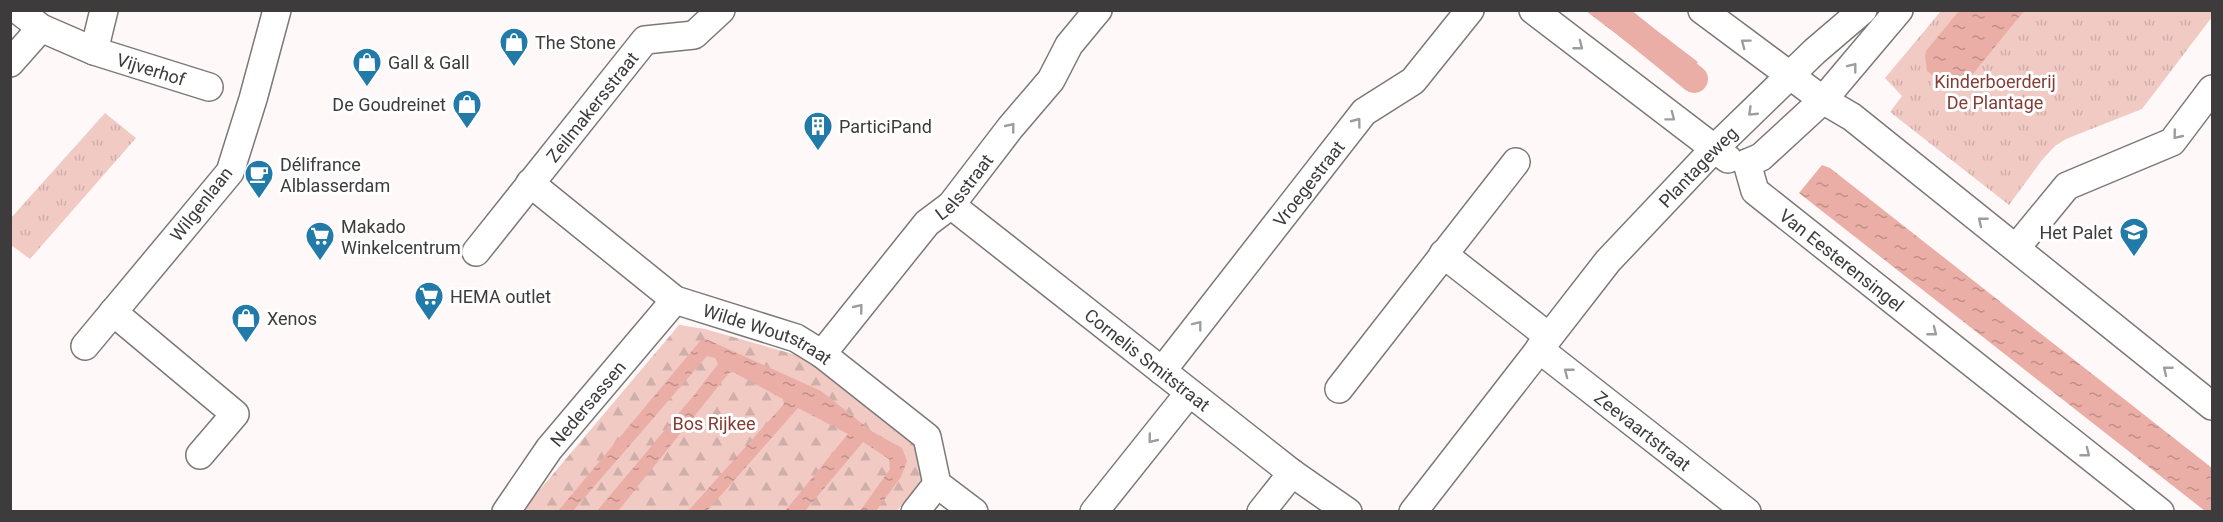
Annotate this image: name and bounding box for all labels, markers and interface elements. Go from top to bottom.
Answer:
shop icon: The Stone [498,26,530,68]
place label: The Stone [535,32,616,53]
one-way arrow [1572,39,1583,50]
one-way arrow [1741,40,1752,51]
shop icon: Gall & Gall [351,46,383,88]
street label: Zeilmakersstraat [542,47,642,166]
street label: Vijverhof [114,48,189,90]
place label: Gall & Gall [388,52,470,73]
one-way arrow [1845,63,1856,74]
park label: Kinderboerderij De Plantage [1934,71,2056,113]
shop icon: De Goudreinet [451,88,483,130]
place label: De Goudreinet [332,94,446,115]
one-way arrow [1748,105,1758,116]
building icon: ParticiPand [802,110,834,152]
one-way arrow [1665,110,1676,121]
place label: ParticiPand [839,116,932,137]
one-way arrow [1349,117,1360,128]
street label: Plantageweg [1654,122,1741,211]
one-way arrow [1003,123,1014,134]
one-way arrow [2174,128,2185,139]
street label: Vroegestraat [1268,136,1348,230]
street label: Lelsstraat [931,149,997,224]
place label: Délifrance Alblasserdam [280,154,390,196]
cafe icon: Délifrance Alblasserdam [243,158,275,200]
street label: Wilgenlaan [166,163,236,245]
street label: Van Eesterensingel [1776,204,1908,316]
place label: Makado Winkelcentrum [341,216,461,258]
school or university icon: Het Palet [2118,216,2150,258]
one-way arrow [1978,218,1989,229]
supermarket icon: Makado Winkelcentrum [304,220,336,262]
place label: Het Palet [2039,222,2113,243]
supermarket icon: HEMA outlet [413,280,445,322]
place label: HEMA outlet [450,286,551,307]
street label: Wilde Woutstraat [701,299,836,368]
shop icon: Xenos [230,302,262,344]
one-way arrow [851,304,862,315]
street label: Cornelis Smitstraat [1081,304,1214,415]
place label: Xenos [267,308,317,329]
one-way arrow [1190,320,1201,331]
one-way arrow [1926,324,1937,335]
street label: Nedersassen [546,356,630,450]
one-way arrow [2163,366,2174,377]
one-way arrow [1564,369,1575,380]
street label: Zeevaartstraat [1591,386,1695,475]
park label: Bos Rijkee [672,413,756,434]
one-way arrow [1149,432,1160,443]
one-way arrow [2079,445,2090,456]

